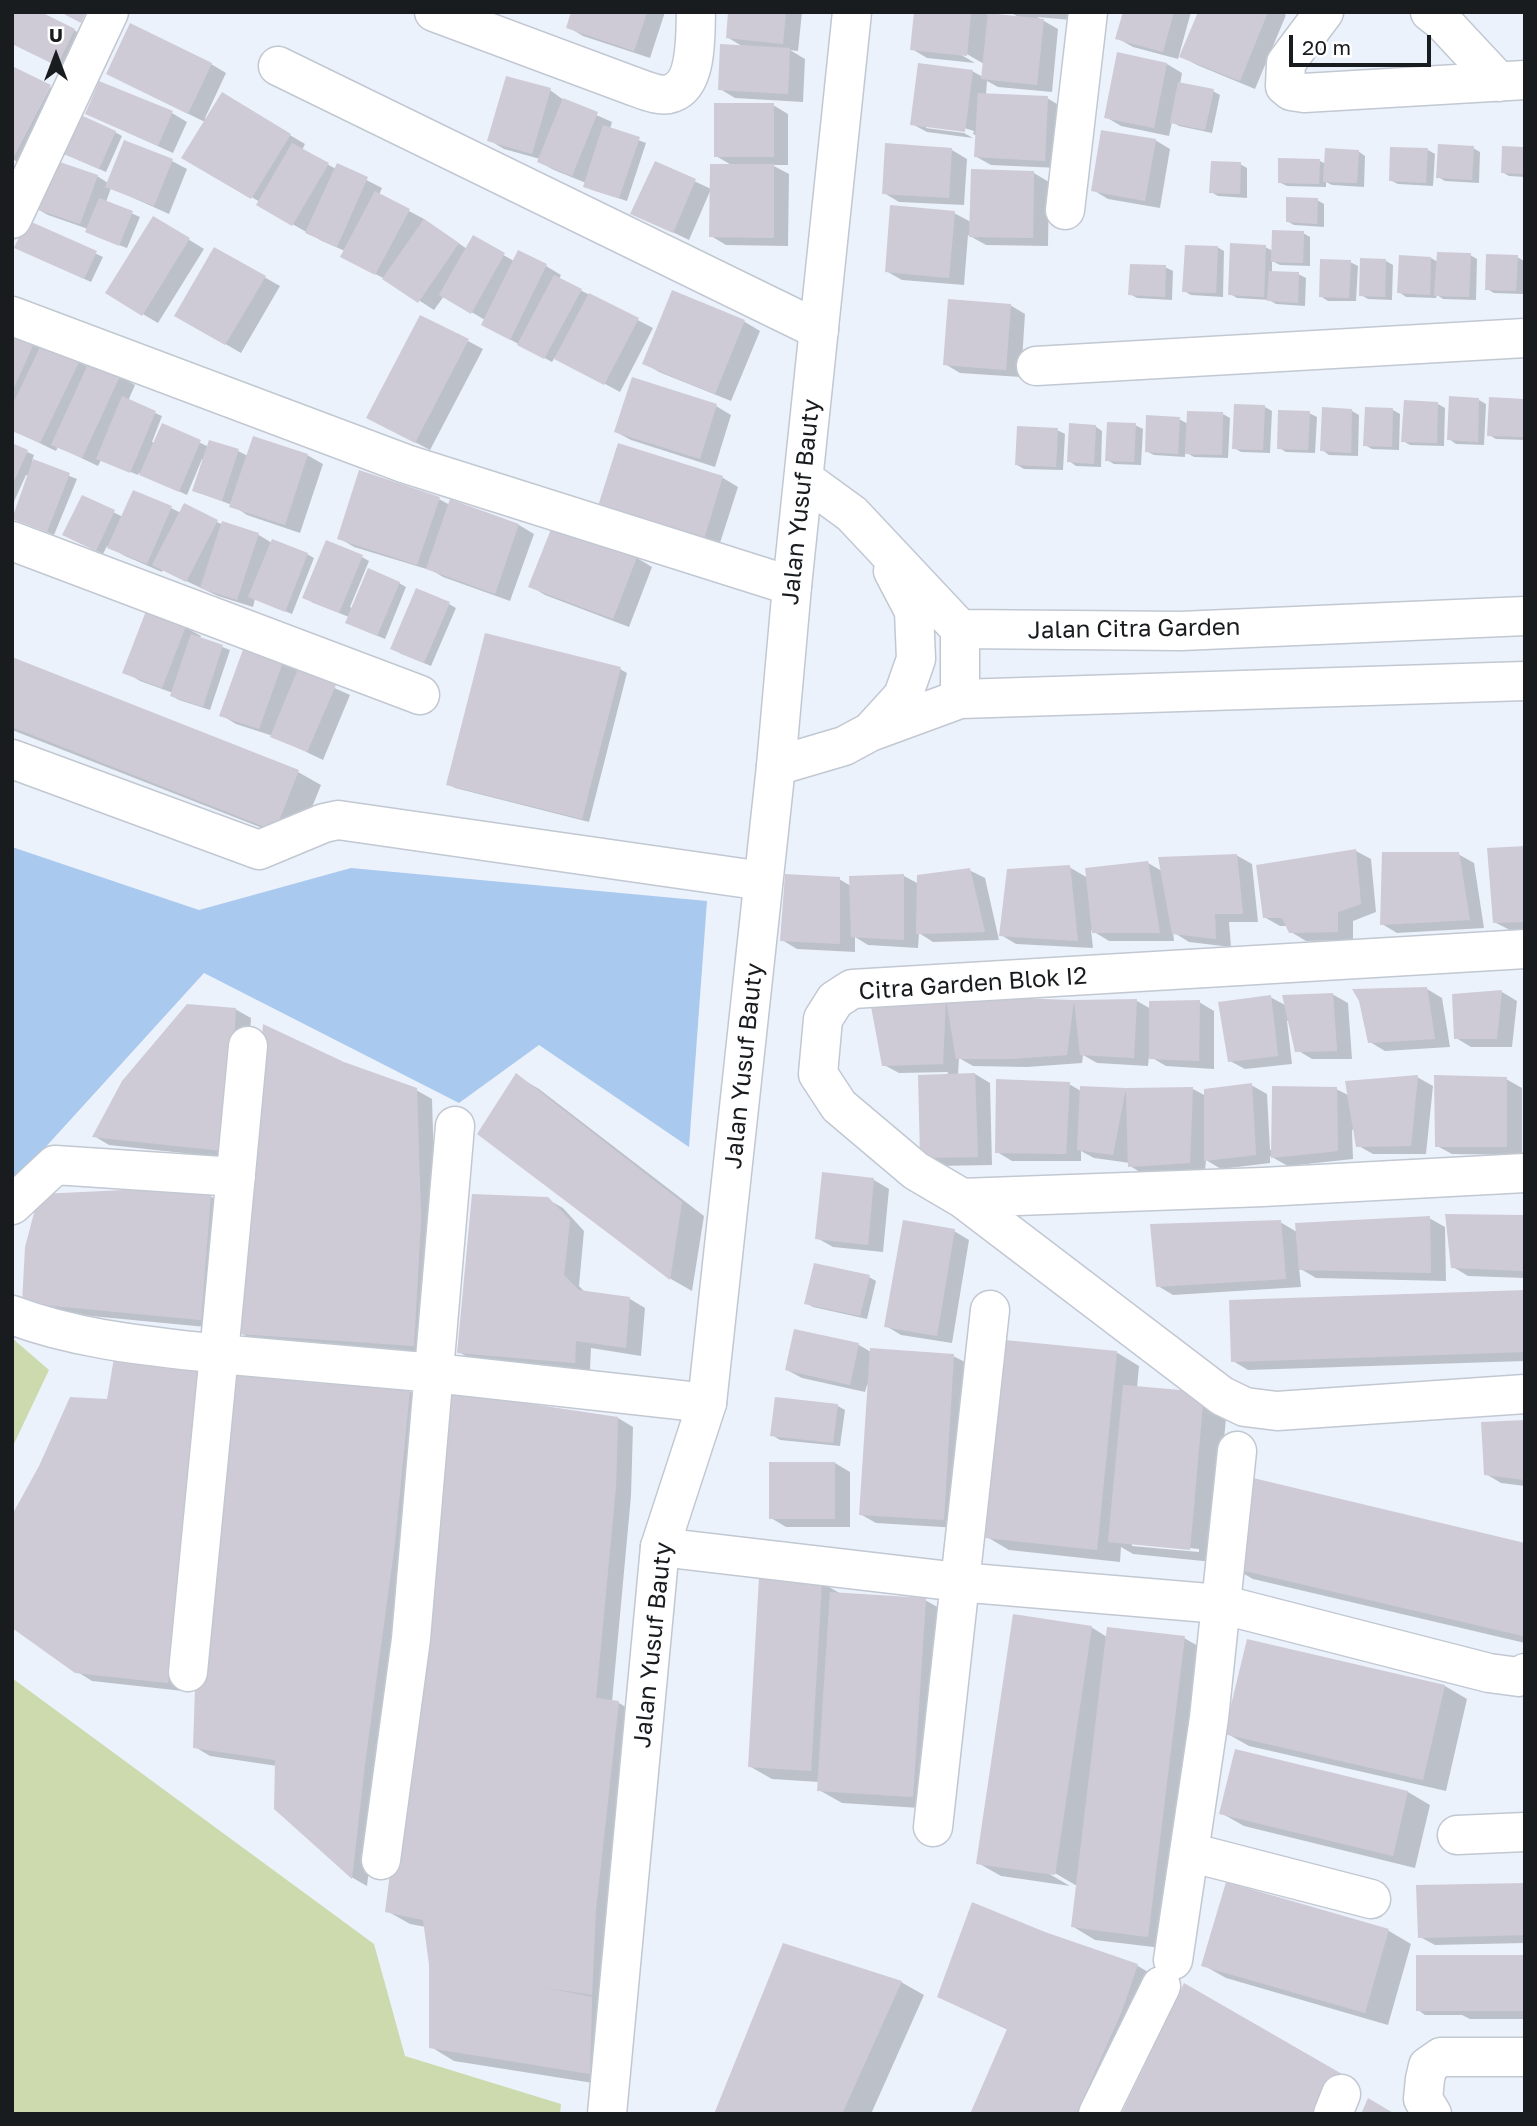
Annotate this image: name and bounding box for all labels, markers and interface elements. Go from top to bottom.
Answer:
north arrow [21,21,91,91]
scale bar [1292,21,1434,65]
text: U [49,23,63,46]
text: 20 m [1302,34,1351,60]
street label: Jalan Yusuf Bauty [776,398,826,606]
street label: Jalan Citra Garden [1027,613,1241,645]
street label: Jalan Yusuf Bauty [719,962,769,1170]
street label: Citra Garden Blok I2 [858,962,1088,1006]
street label: Jalan Yusuf Bauty [628,1541,678,1749]

